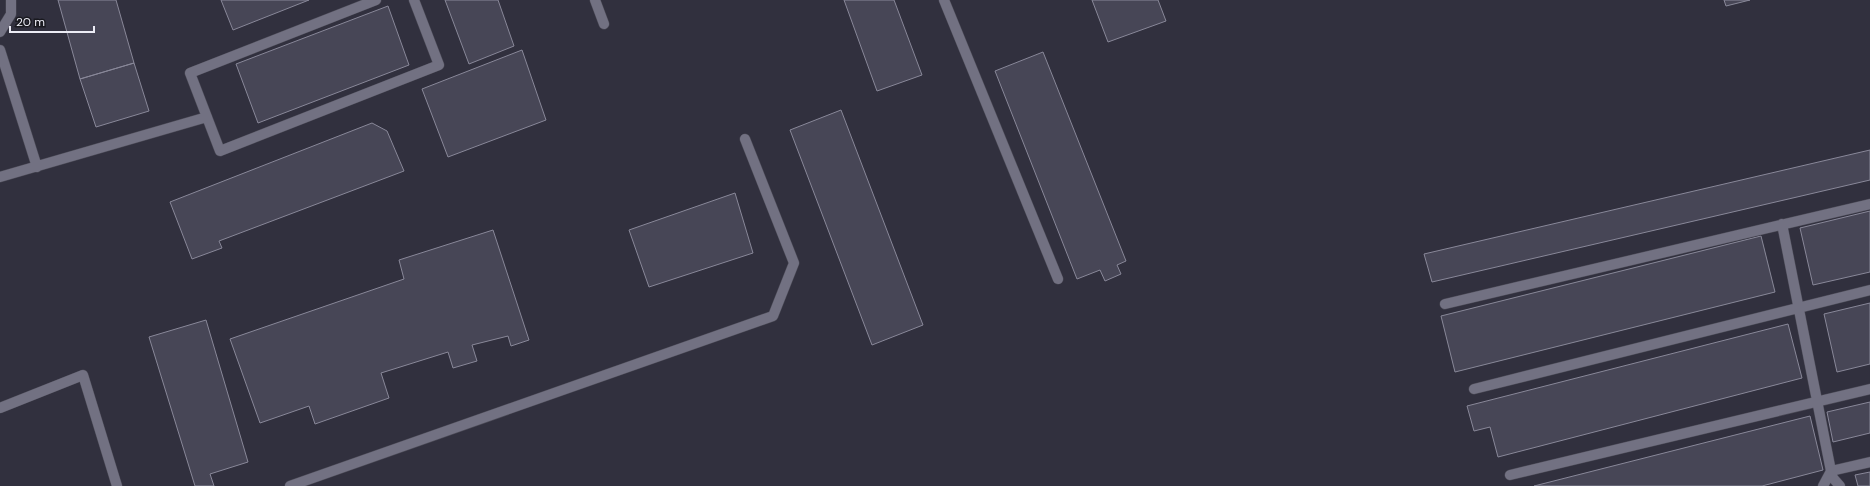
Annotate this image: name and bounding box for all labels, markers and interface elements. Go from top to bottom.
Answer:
scale bar [10,8,94,34]
text: 20 m [16,14,45,30]

